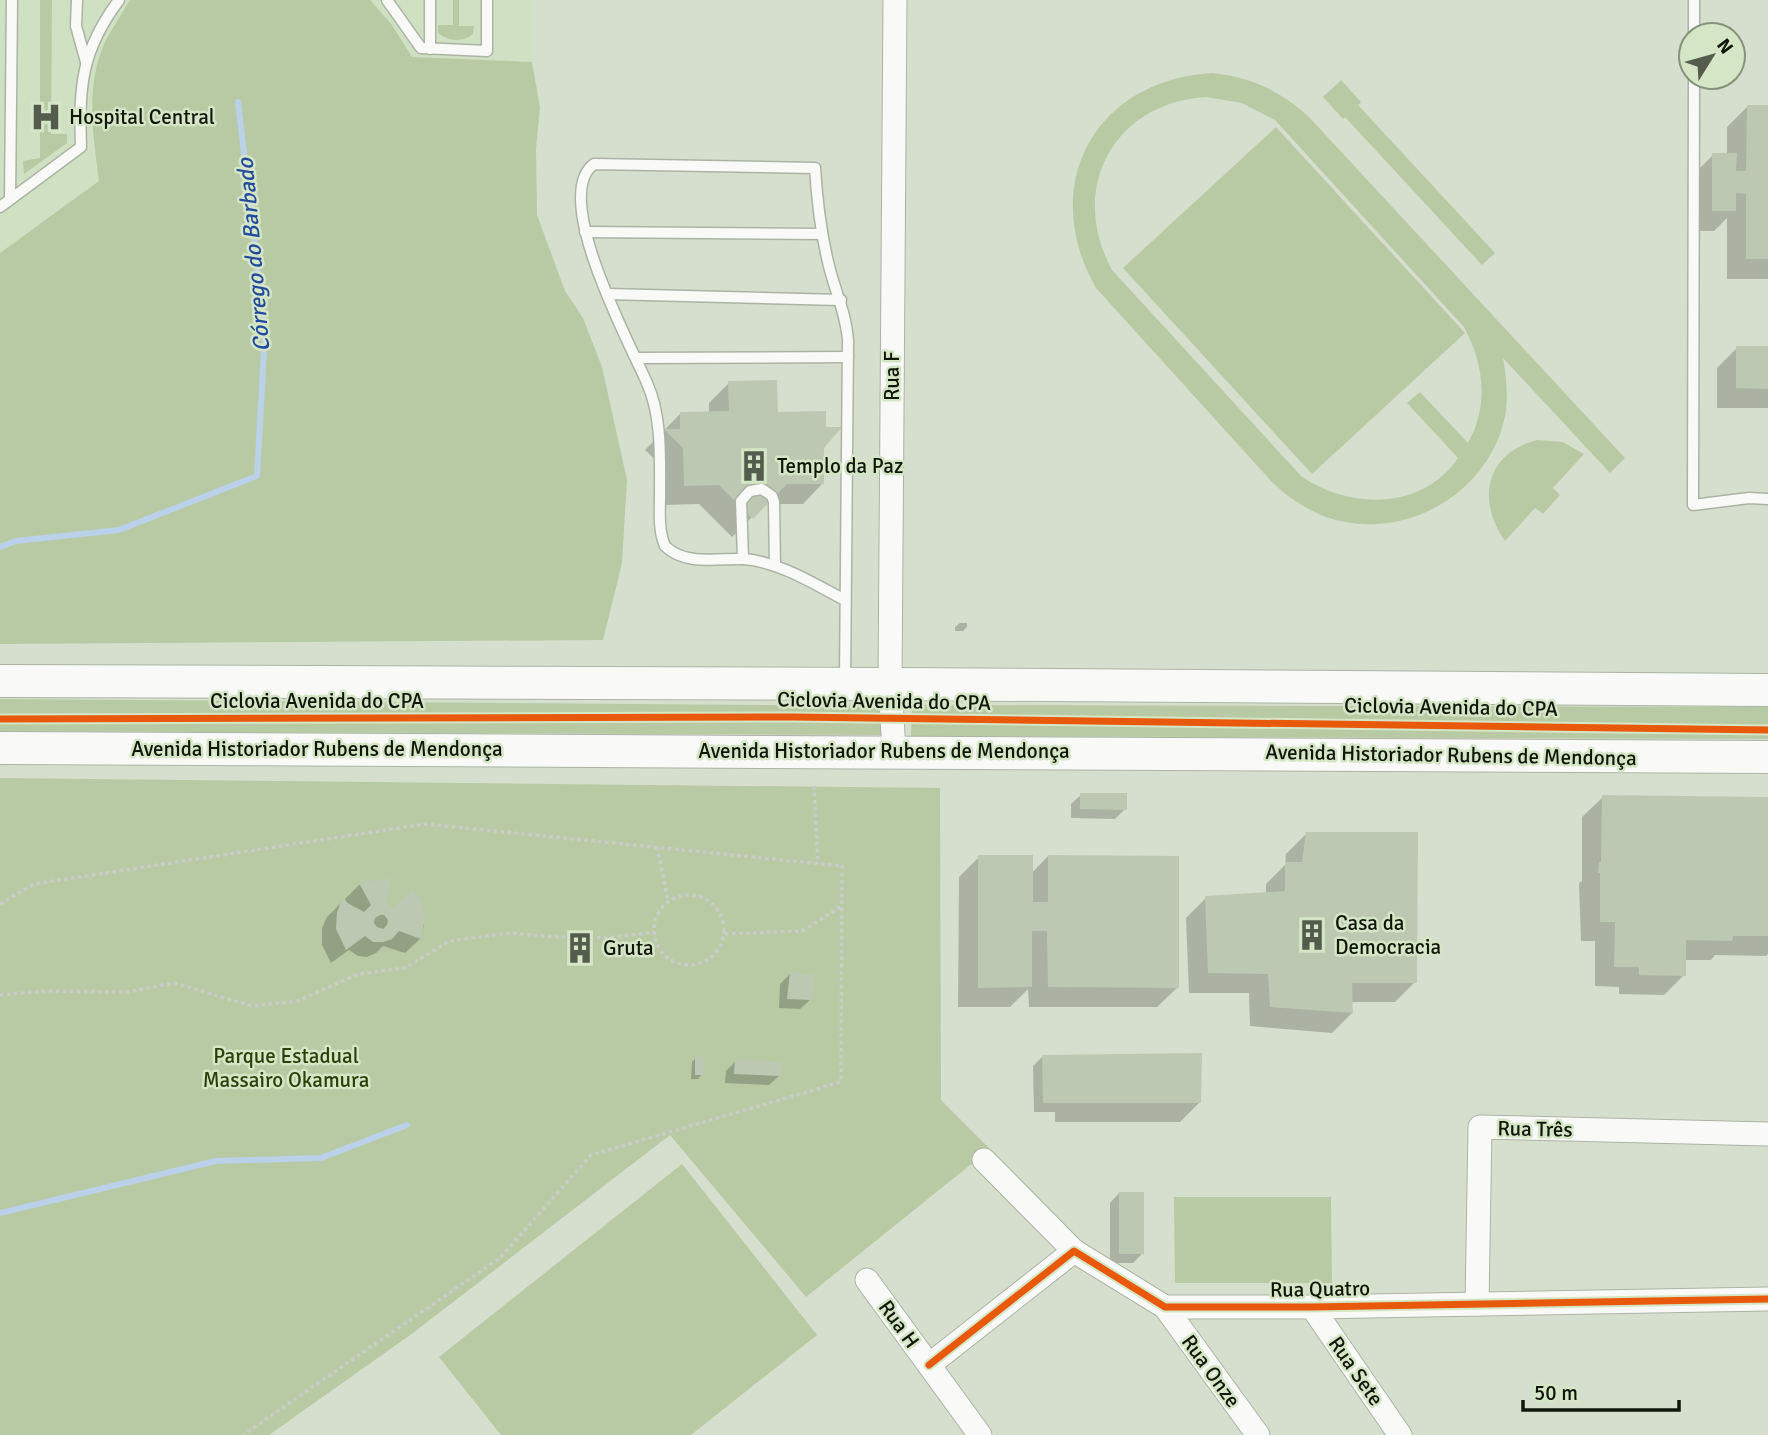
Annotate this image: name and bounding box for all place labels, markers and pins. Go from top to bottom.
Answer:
hospital icon: Hospital Central [29,100,63,134]
place label: Hospital Central [69,104,215,130]
building icon: Templo da Paz [737,449,771,483]
place label: Templo da Paz [777,453,903,479]
place label: Casa da Democracia [1335,910,1441,960]
building icon: Casa da Democracia [1295,918,1329,952]
building icon: Gruta [563,931,597,965]
place label: Gruta [603,935,654,961]

